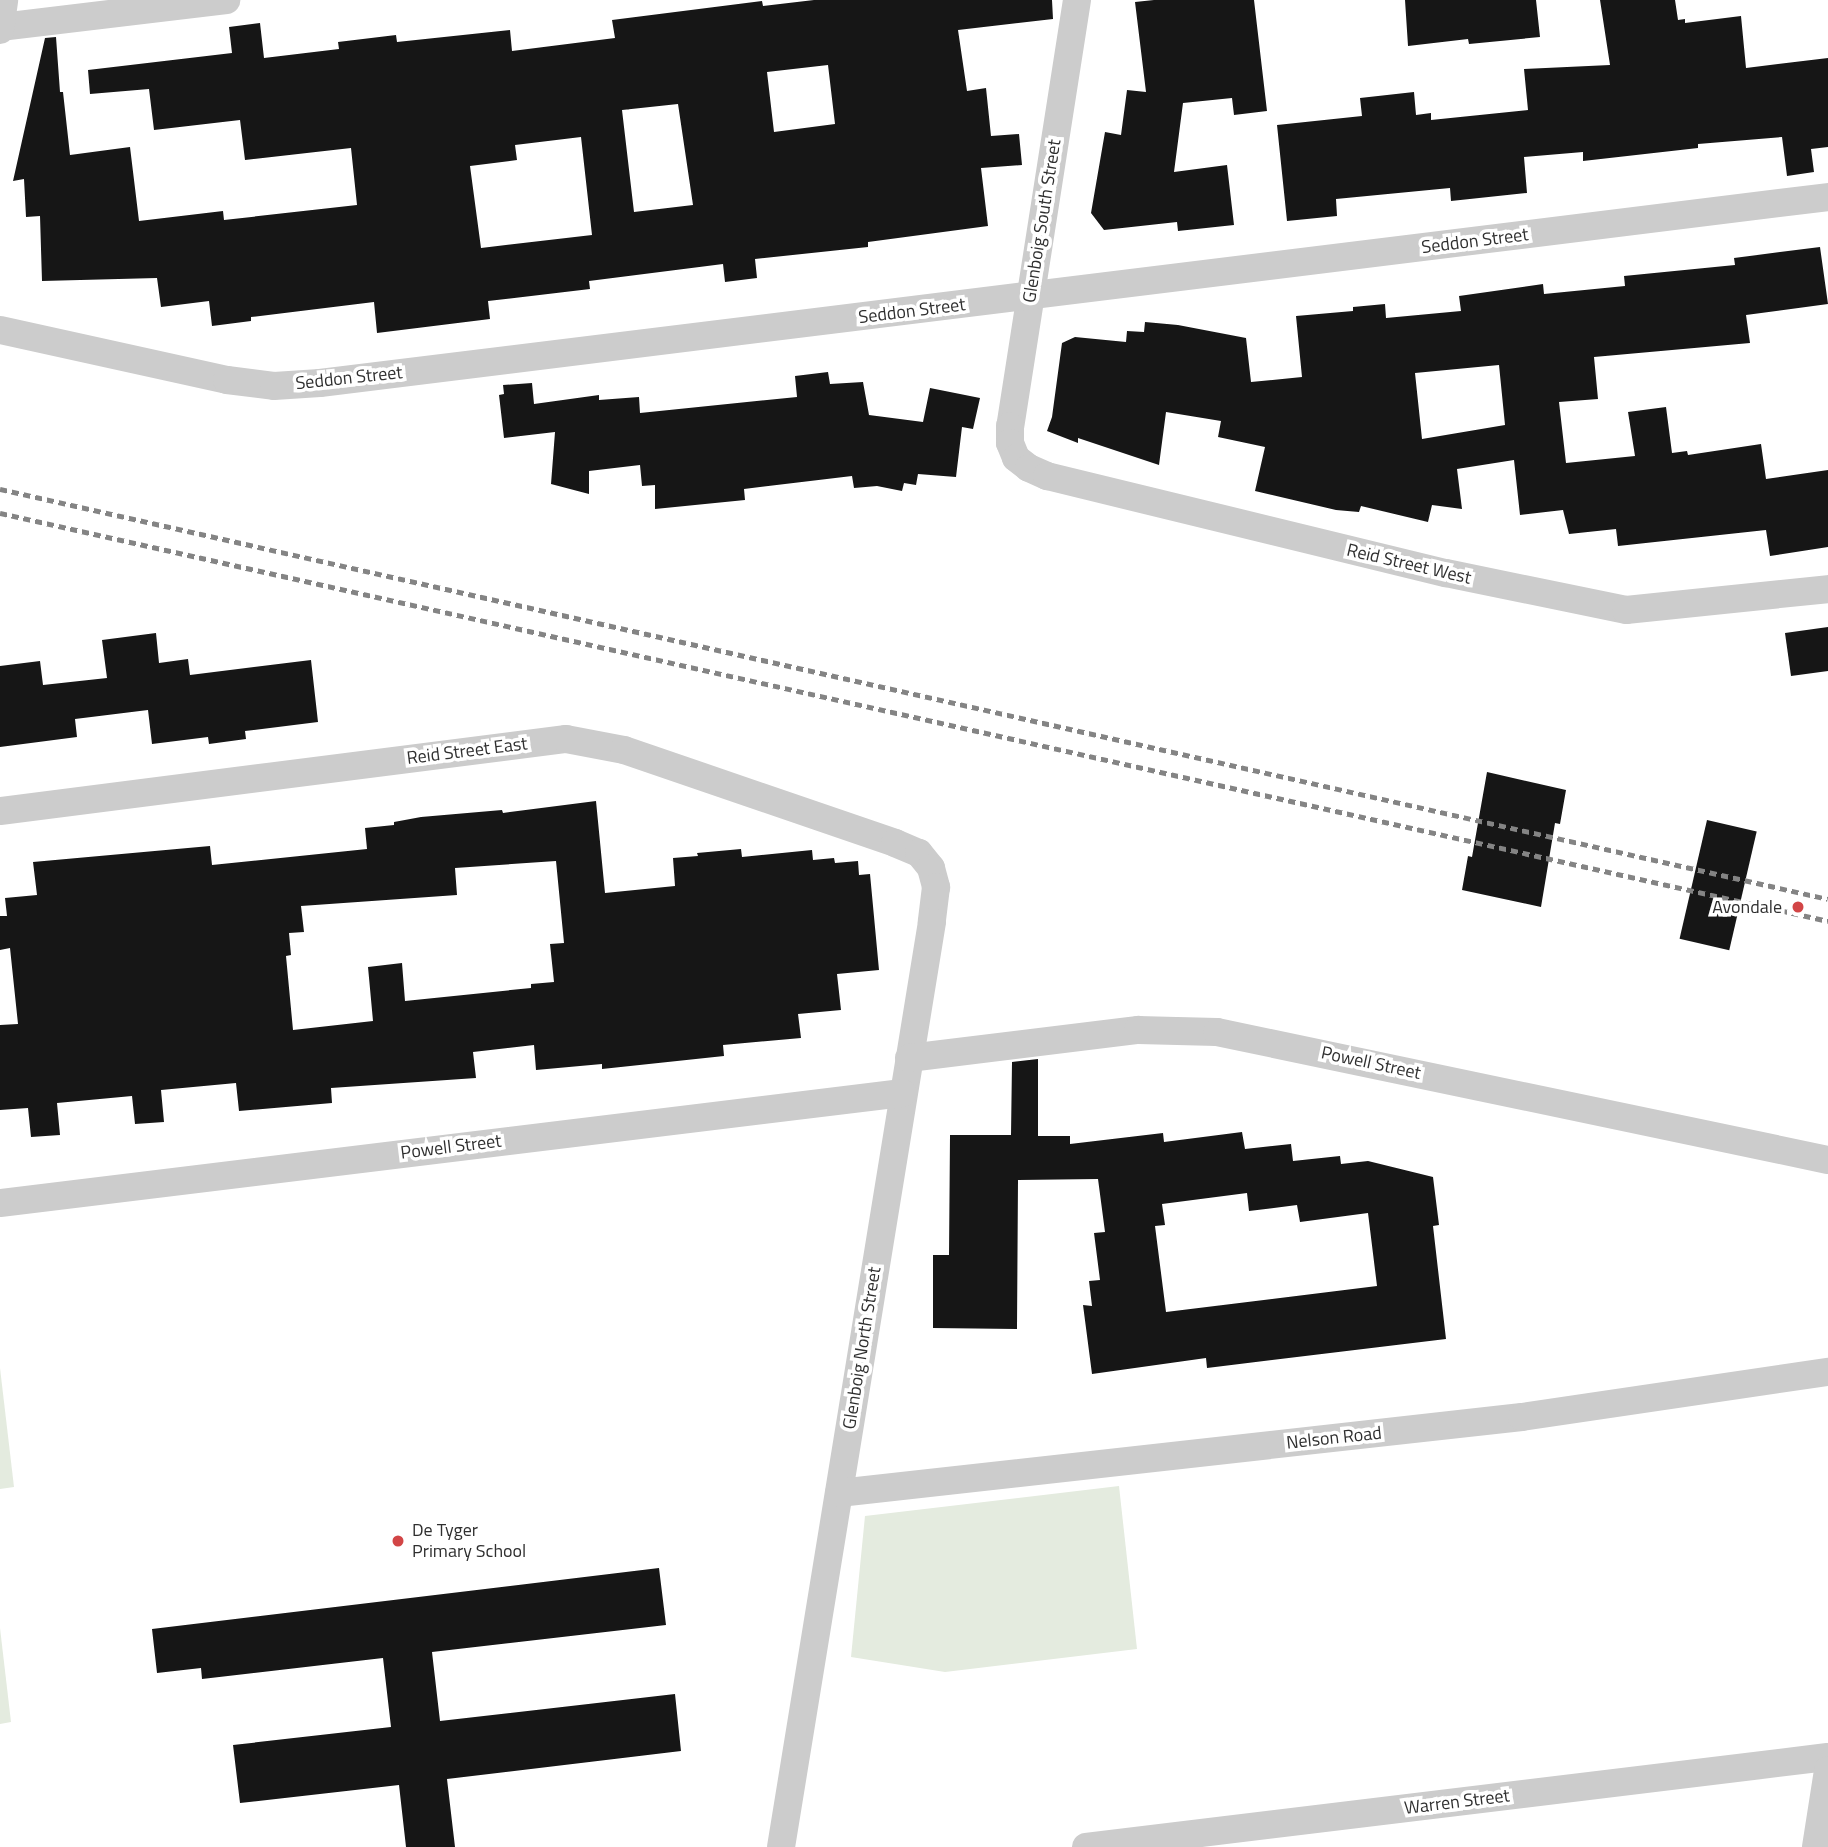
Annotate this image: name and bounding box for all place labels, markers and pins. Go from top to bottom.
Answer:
place label: Avondale [1712,896,1782,918]
marker: Avondale [1788,897,1808,917]
place label: De Tyger Primary School [412,1520,526,1562]
marker: De Tyger Primary School [390,1533,406,1549]

